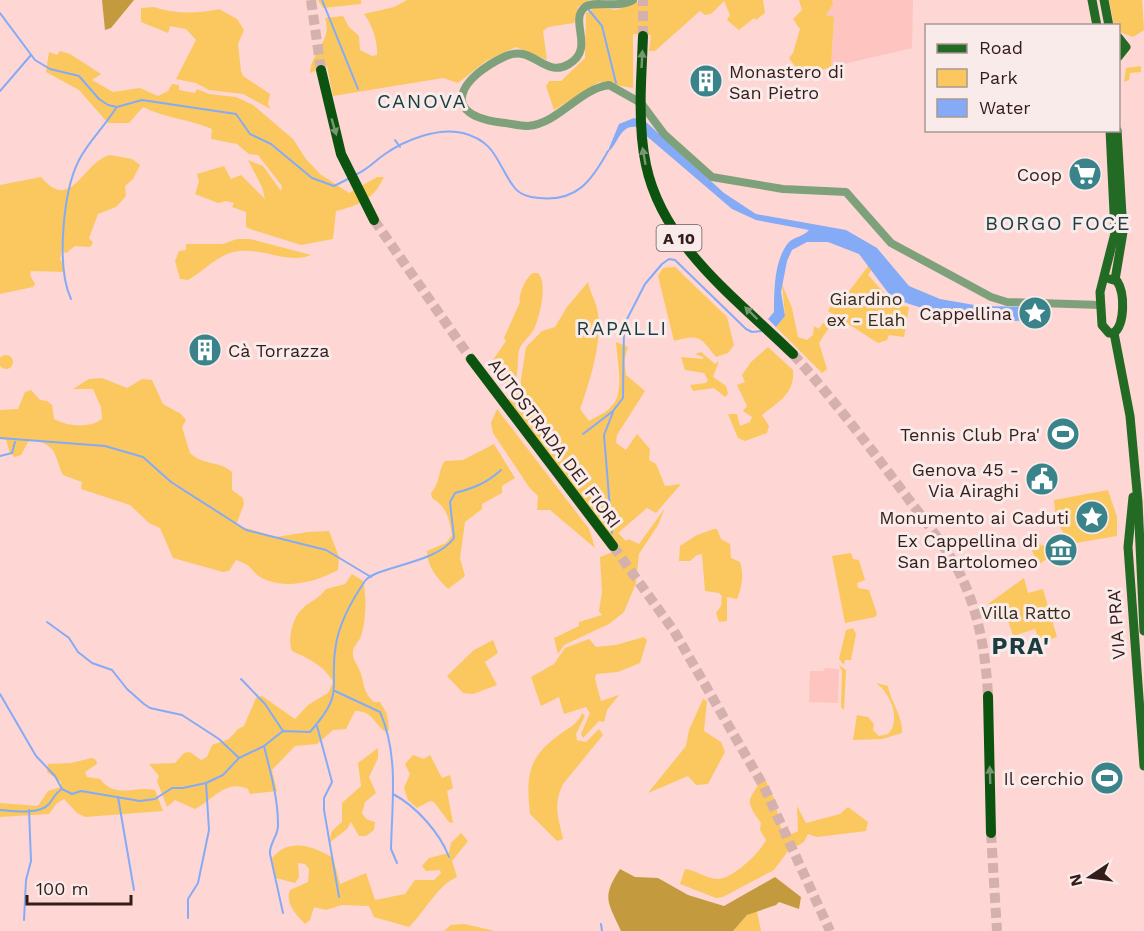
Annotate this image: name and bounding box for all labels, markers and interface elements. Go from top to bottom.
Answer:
legend [925,24,1120,132]
text: Road [979,37,1023,58]
one-way arrow [637,50,646,69]
place label: Monastero di San Pietro [729,61,844,103]
building icon: Monastero di San Pietro [688,63,724,99]
text: Park [979,67,1018,88]
district label: CANOVA [377,89,467,113]
text: Water [979,97,1031,118]
one-way arrow [329,118,339,136]
one-way arrow [639,146,648,165]
supermarket icon: Coop [1067,156,1103,192]
place label: Coop [1017,164,1062,185]
district label: BORGO FOCE [985,211,1131,235]
road number: A 10 [656,225,702,251]
park label: Giardino ex - Elah [826,288,906,330]
place icon: Cappellina [1017,295,1053,331]
place label: Cappellina [919,303,1012,324]
one-way arrow [745,307,759,321]
district label: RAPALLI [576,316,668,340]
building icon: Cà Torrazza [187,332,223,368]
place label: Cà Torrazza [228,340,330,361]
street label: AUTOSTRADA DEI FIORI [484,354,626,532]
sports icon: Tennis Club Pra' [1045,416,1081,452]
place label: Tennis Club Pra' [900,424,1040,445]
place label: Genova 45 - Via Airaghi [912,459,1019,501]
public building icon: Genova 45 - Via Airaghi [1024,461,1060,497]
place icon: Monumento ai Caduti [1074,499,1110,535]
place label: Monumento ai Caduti [879,507,1069,528]
place label: Ex Cappellina di San Bartolomeo [897,530,1038,572]
museum icon: Ex Cappellina di San Bartolomeo [1043,532,1079,568]
street label: VIA PRA' [1103,588,1129,660]
park label: Villa Ratto [981,602,1071,623]
district label: PRA' [991,632,1051,660]
sports icon: Il cerchio [1089,760,1125,796]
one-way arrow [985,765,994,784]
place label: Il cerchio [1003,768,1084,789]
north arrow [1060,847,1120,907]
scale bar [27,868,130,906]
text: N [1065,872,1086,888]
text: 100 m [36,878,89,899]

